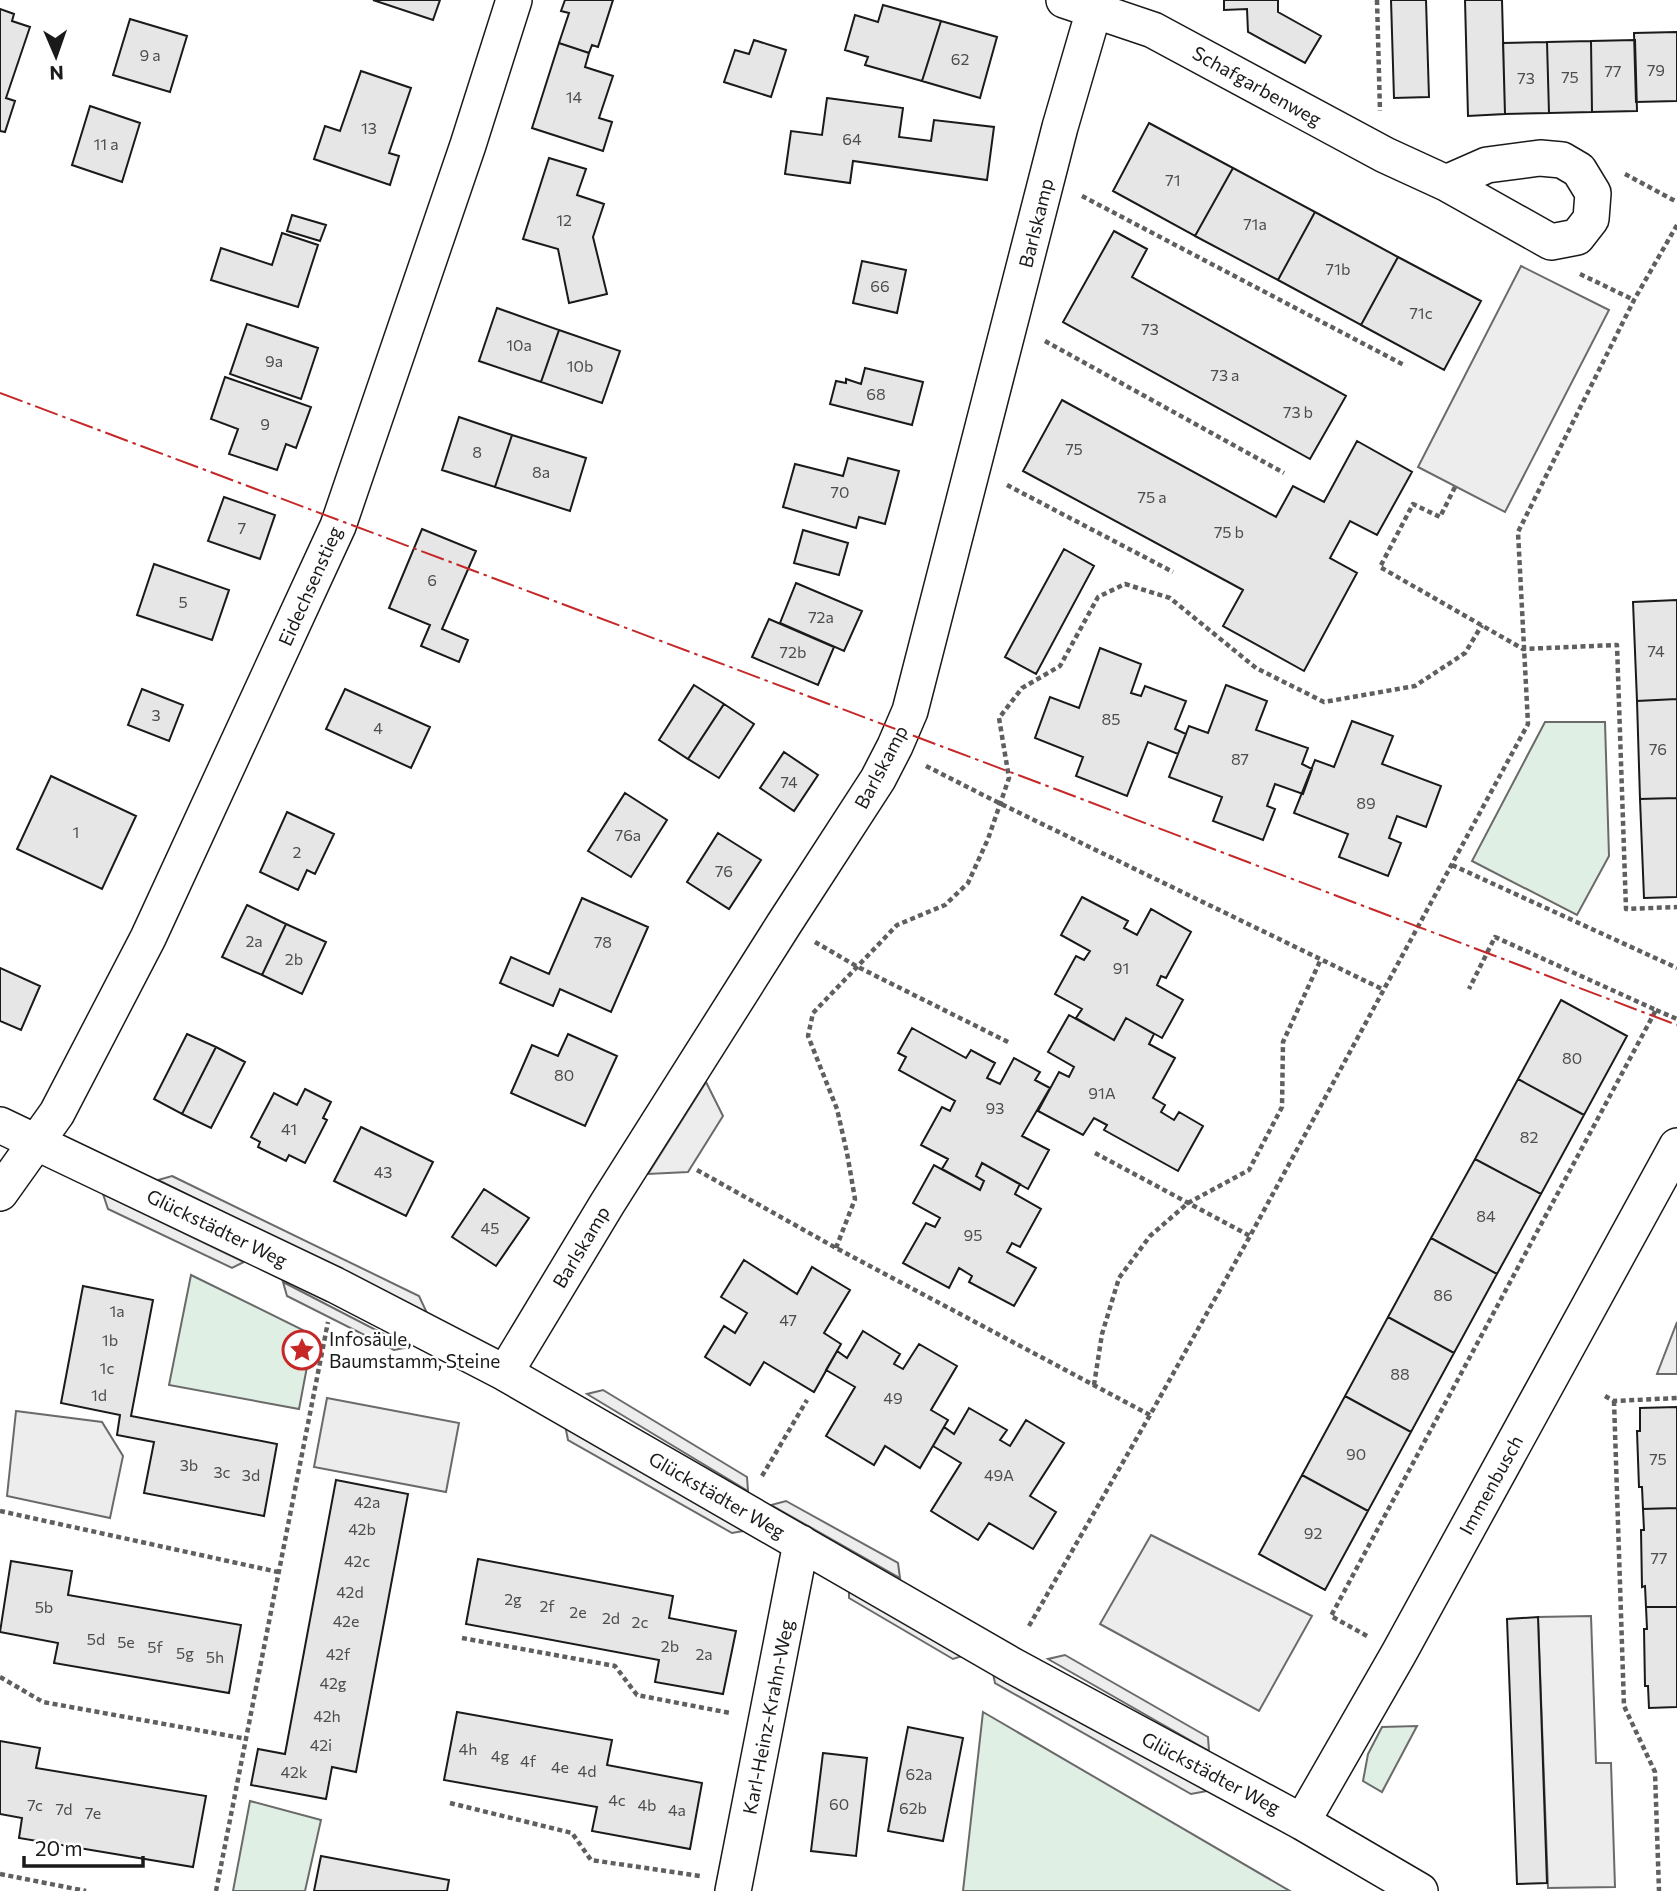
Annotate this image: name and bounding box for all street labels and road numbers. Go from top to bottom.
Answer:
street label: Schafgarbenweg [1189,41,1326,130]
street label: Barlskamp [1013,176,1058,270]
street label: Eidechsenstieg [273,522,346,649]
street label: Barlskamp [849,721,912,812]
street label: Glückstädter Weg [143,1184,291,1272]
street label: Barlskamp [547,1202,614,1292]
street label: Immenbusch [1454,1431,1527,1539]
street label: Glückstädter Weg [645,1446,789,1543]
street label: Karl-Heinz-Krahn-Weg [737,1618,798,1816]
street label: Glückstädter Weg [1138,1726,1284,1819]

